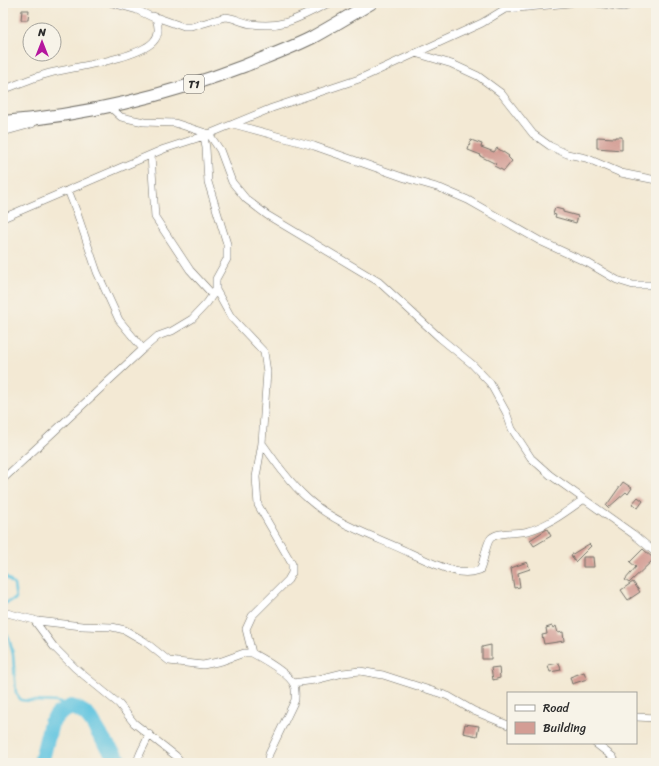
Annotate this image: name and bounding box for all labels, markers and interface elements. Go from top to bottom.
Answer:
north arrow [22,22,62,62]
text: N [37,23,46,42]
road number: T1 [184,75,204,93]
legend [507,692,637,744]
text: Road [543,697,570,719]
text: Building [543,717,586,739]

